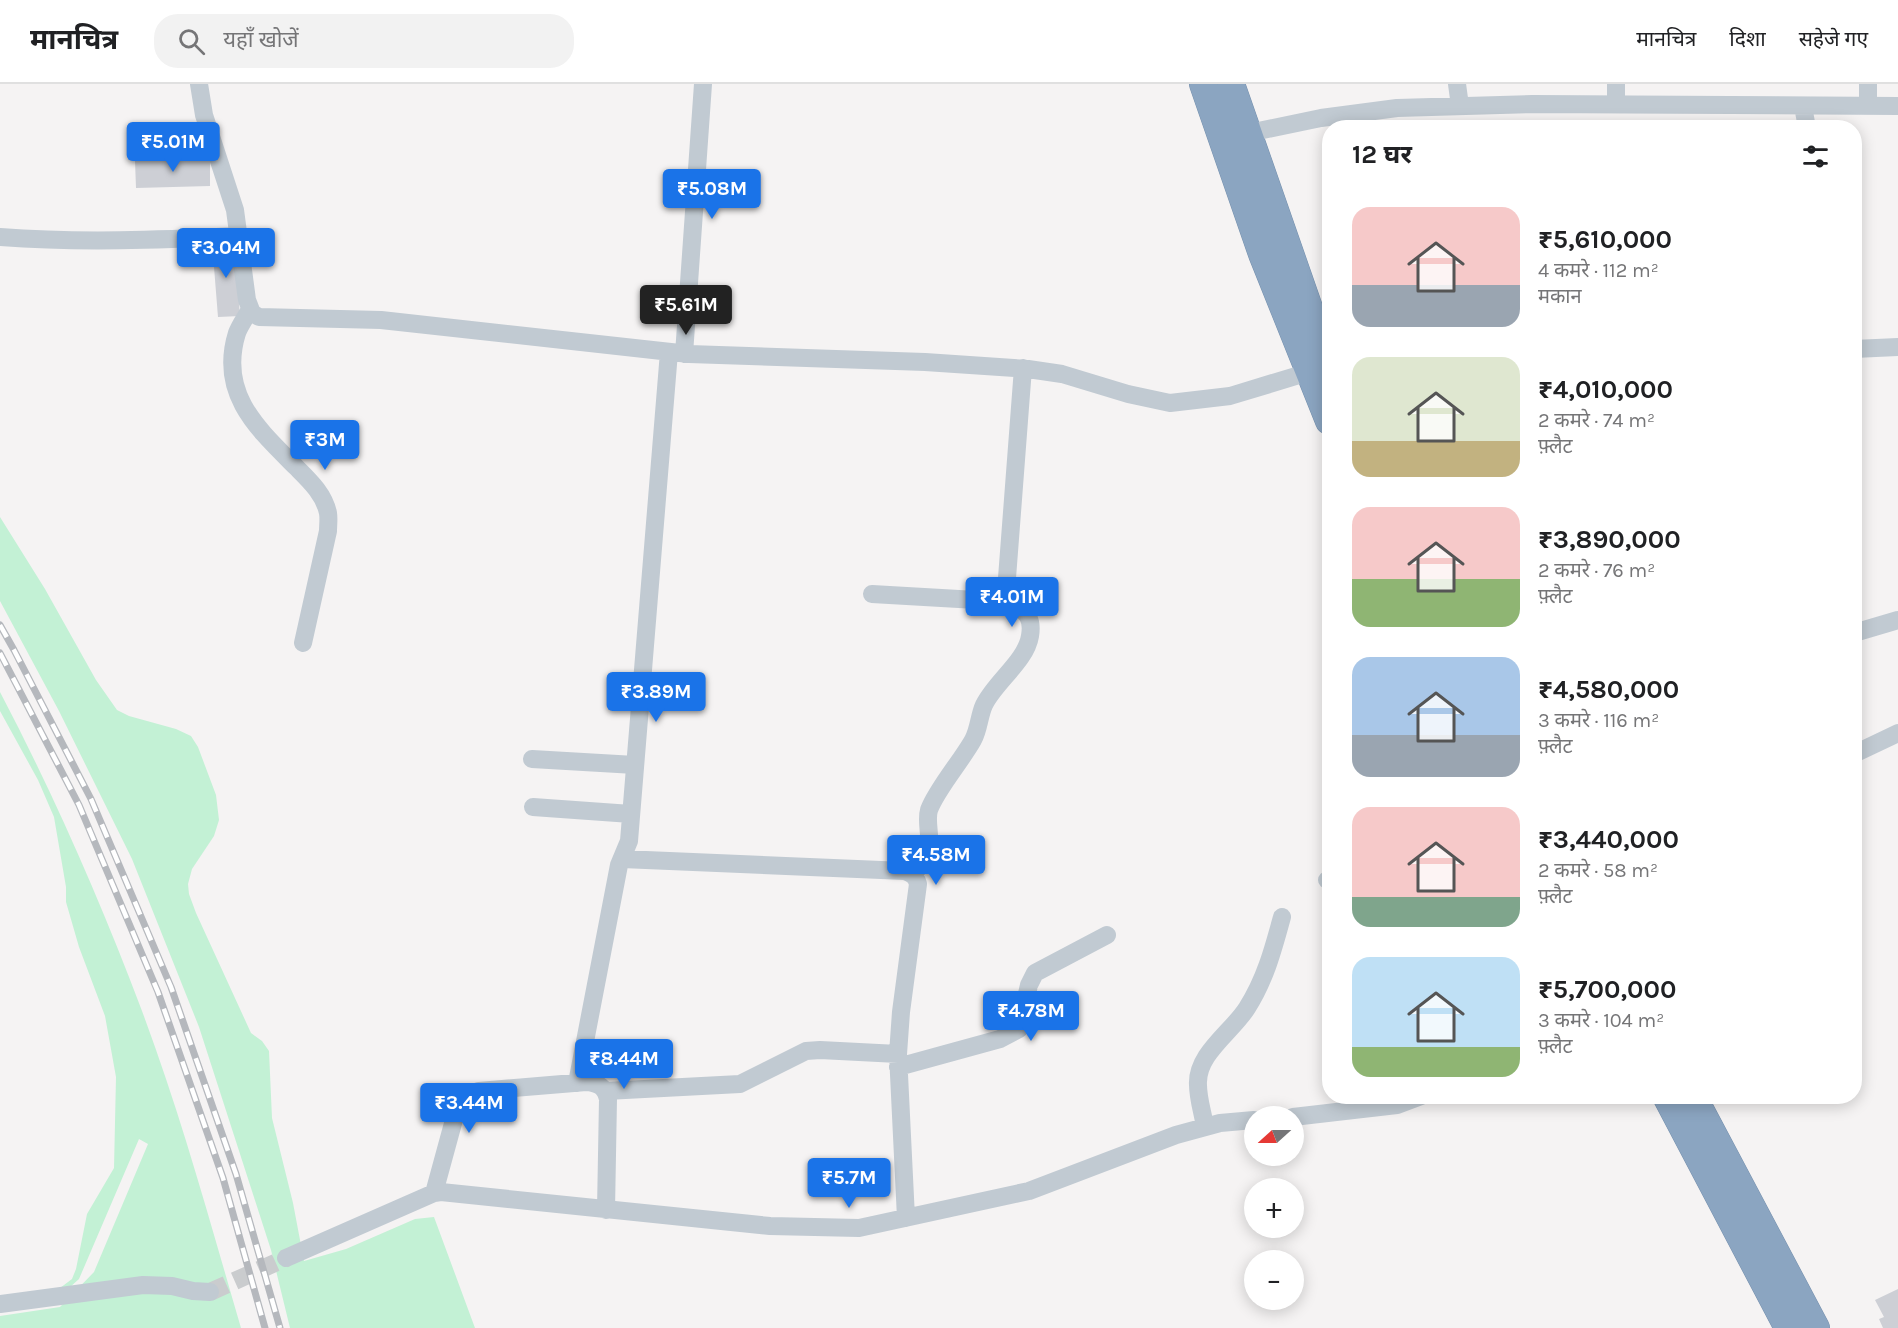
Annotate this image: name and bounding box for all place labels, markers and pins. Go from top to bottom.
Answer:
pin: ₹5.01M [124,122,222,173]
pin: ₹5.08M [663,169,761,220]
pin: ₹3.04M [177,228,275,279]
pin: ₹5.61M [637,285,735,336]
pin: ₹3M [296,420,354,471]
pin: ₹4.01M [963,577,1061,628]
pin: ₹3.89M [607,672,705,723]
pin: ₹4.58M [887,835,985,886]
pin: ₹4.78M [982,991,1080,1042]
pin: ₹8.44M [575,1039,673,1090]
pin: ₹3.44M [420,1083,518,1134]
pin: ₹5.7M [807,1158,891,1209]

